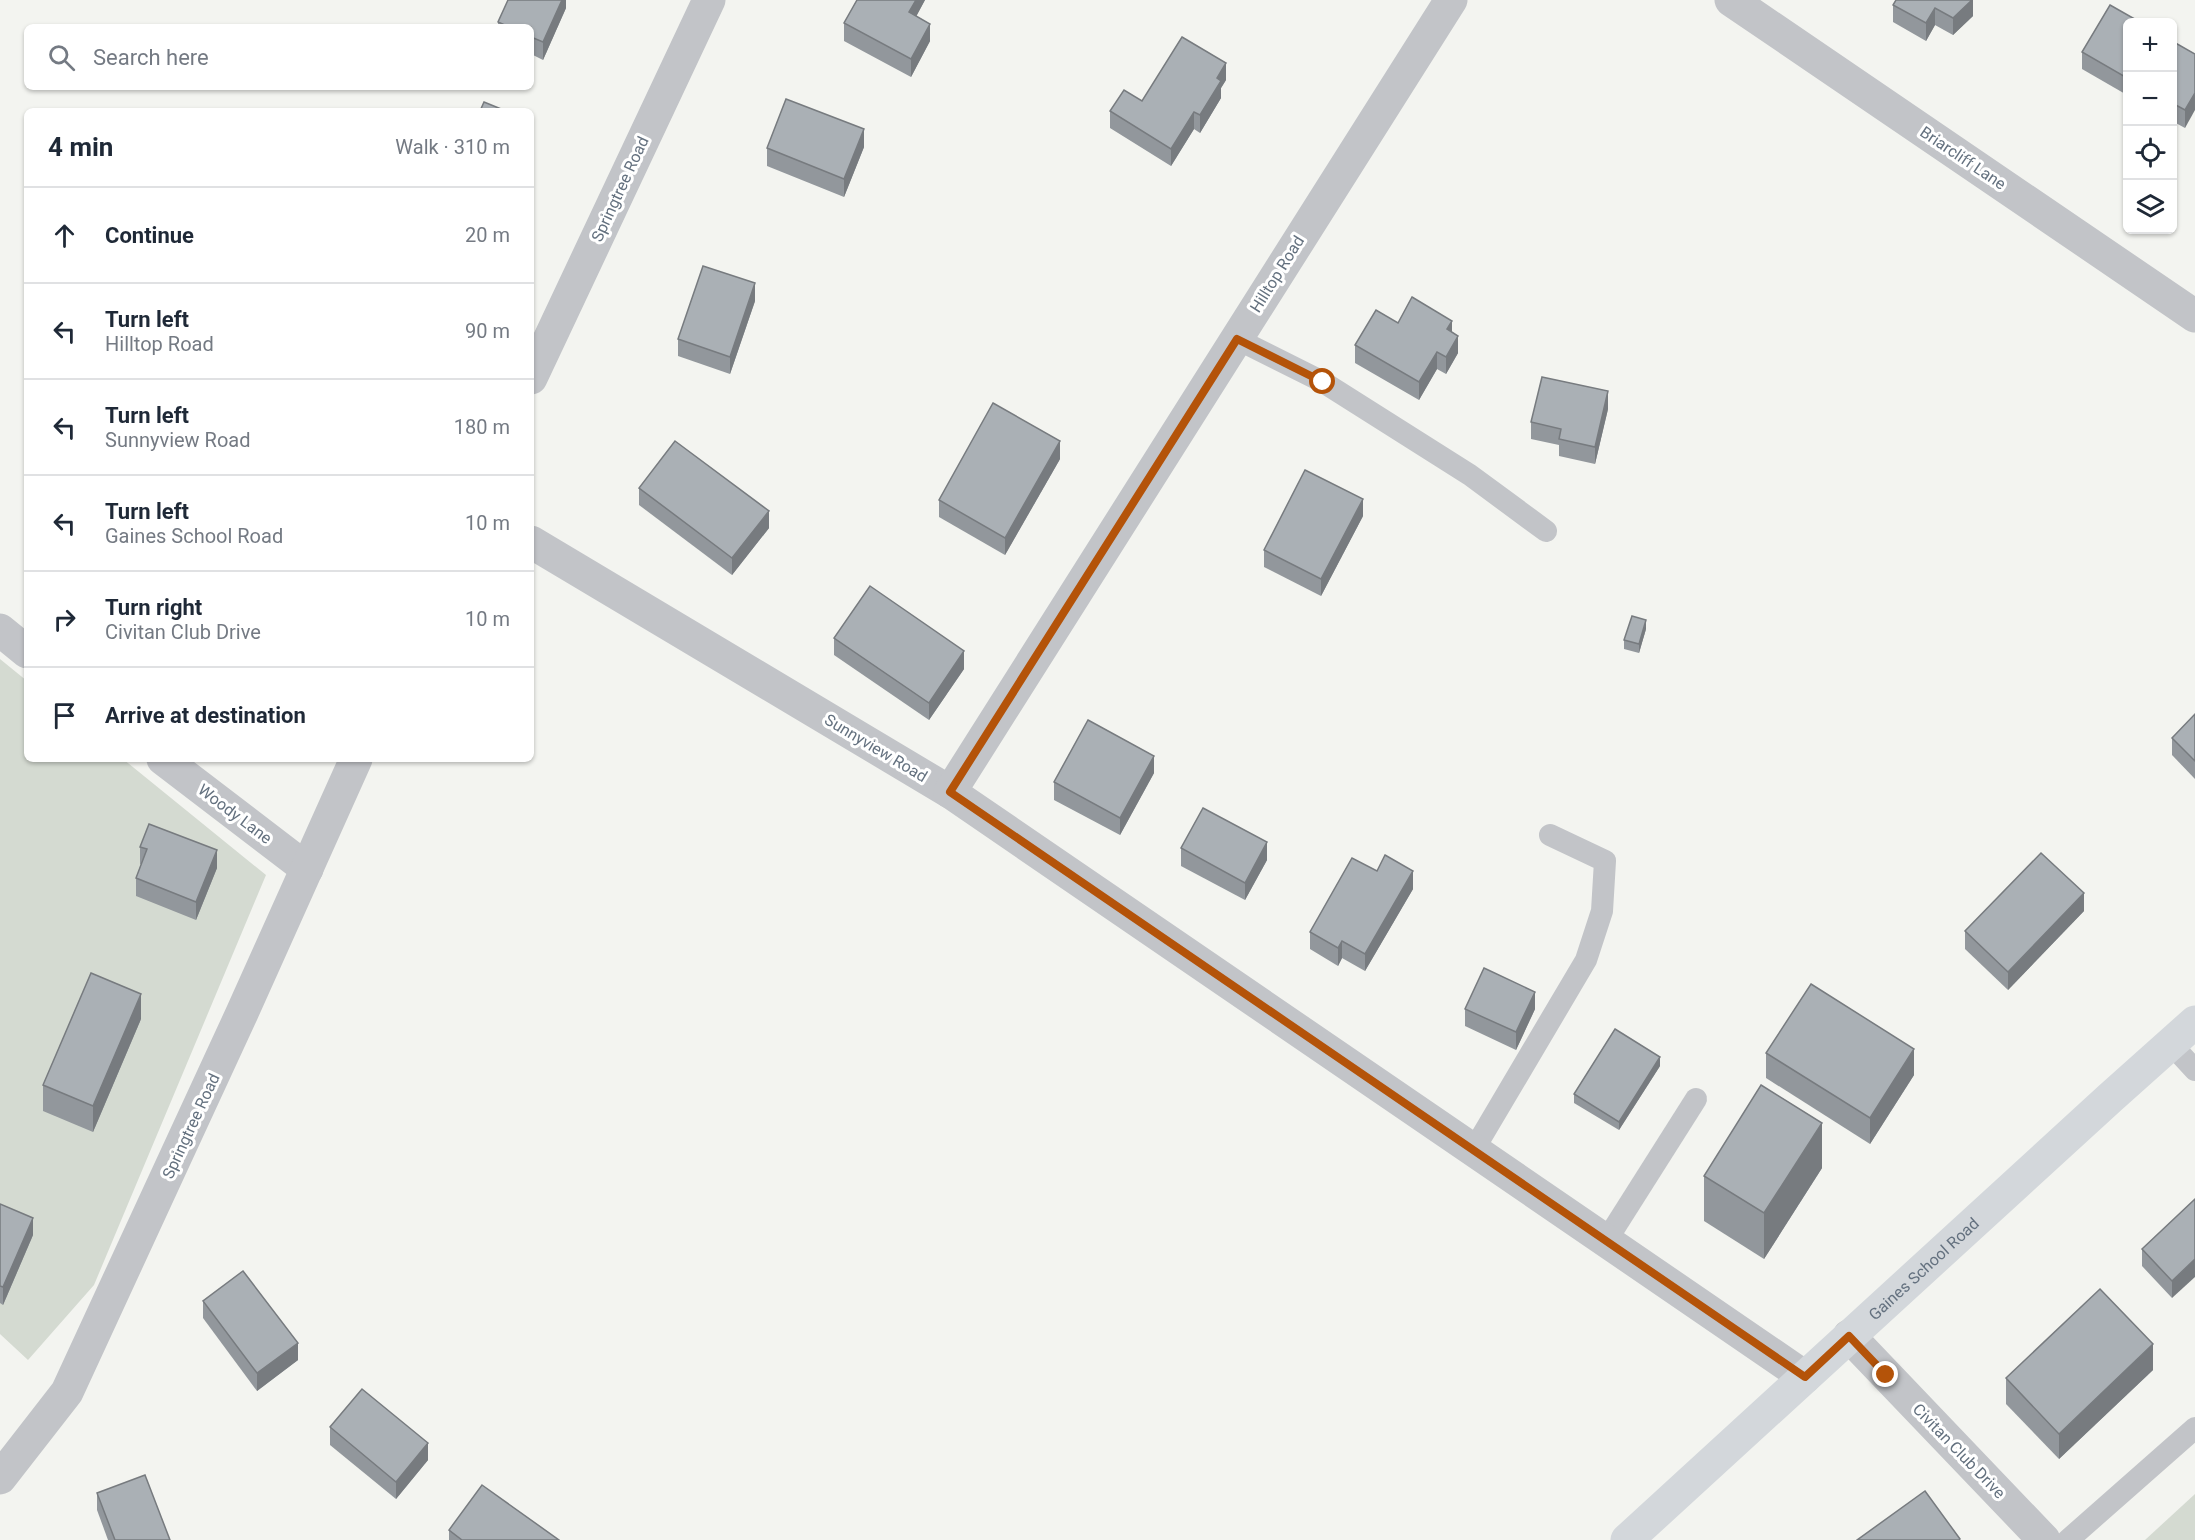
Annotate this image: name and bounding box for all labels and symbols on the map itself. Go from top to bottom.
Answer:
street label: Briarcliff Lane [1917,122,2009,194]
street label: Springtree Road [587,133,653,245]
street label: Hilltop Road [1246,232,1308,316]
route start [1309,368,1335,394]
street label: Sunnyview Road [821,710,931,786]
street label: Woody Lane [194,780,276,848]
street label: Springtree Road [158,1070,224,1182]
street label: Gaines School Road [1865,1213,1983,1324]
route end [1872,1361,1898,1387]
street label: Civitan Club Drive [1909,1400,2009,1502]

